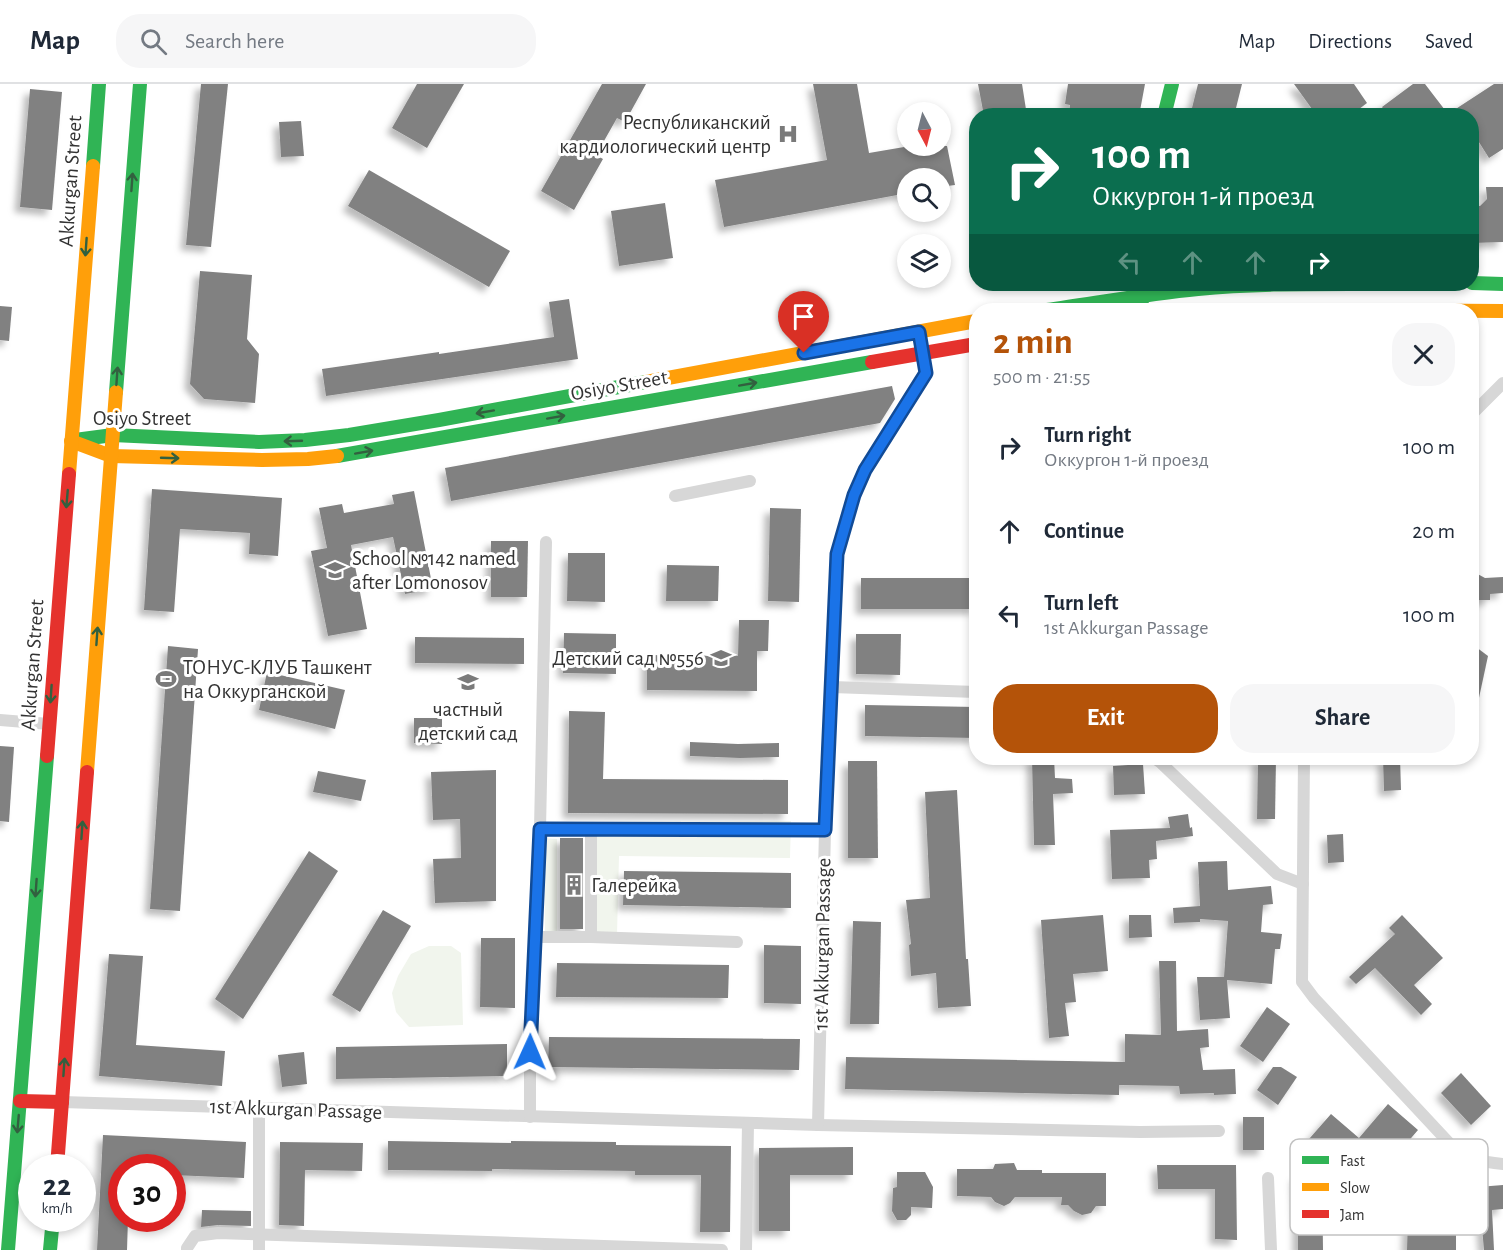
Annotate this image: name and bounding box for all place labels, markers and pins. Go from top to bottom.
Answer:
place label: Республиканский кардиологический центр [559,112,771,157]
hospital icon: Республиканский кардиологический центр [776,122,800,146]
pin [778,291,829,353]
place label: School №142 named after Lomonosov [352,548,516,593]
school or university icon: School №142 named after Lomonosov [323,558,347,582]
school or university icon: Детский сад №556 [709,646,733,670]
place label: Детский сад №556 [552,648,704,669]
place label: ТОНУС-КЛУБ Ташкент на Оккурганской [183,657,372,702]
sports icon: ТОНУС-КЛУБ Ташкент на Оккурганской [154,667,178,691]
school or university icon: частный детский сад [456,670,480,694]
place label: частный детский сад [418,699,518,744]
building icon: Галерейка [562,873,586,897]
place label: Галерейка [591,875,678,896]

